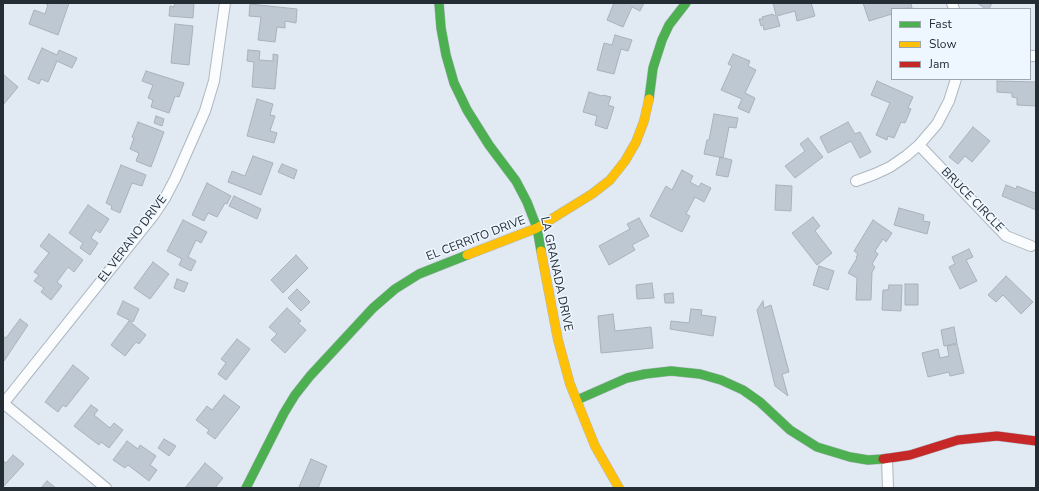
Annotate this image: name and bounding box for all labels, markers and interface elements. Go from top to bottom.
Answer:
legend [891,8,1031,80]
text: Fast [929,16,952,32]
text: Slow [929,36,957,52]
text: Jam [929,56,950,72]
street label: BRUCE CIRCLE [938,165,1006,235]
street label: EL VERANO DRIVE [96,193,170,285]
street label: EL CERRITO DRIVE [424,213,528,265]
street label: LA GRANADA DRIVE [537,215,575,333]

